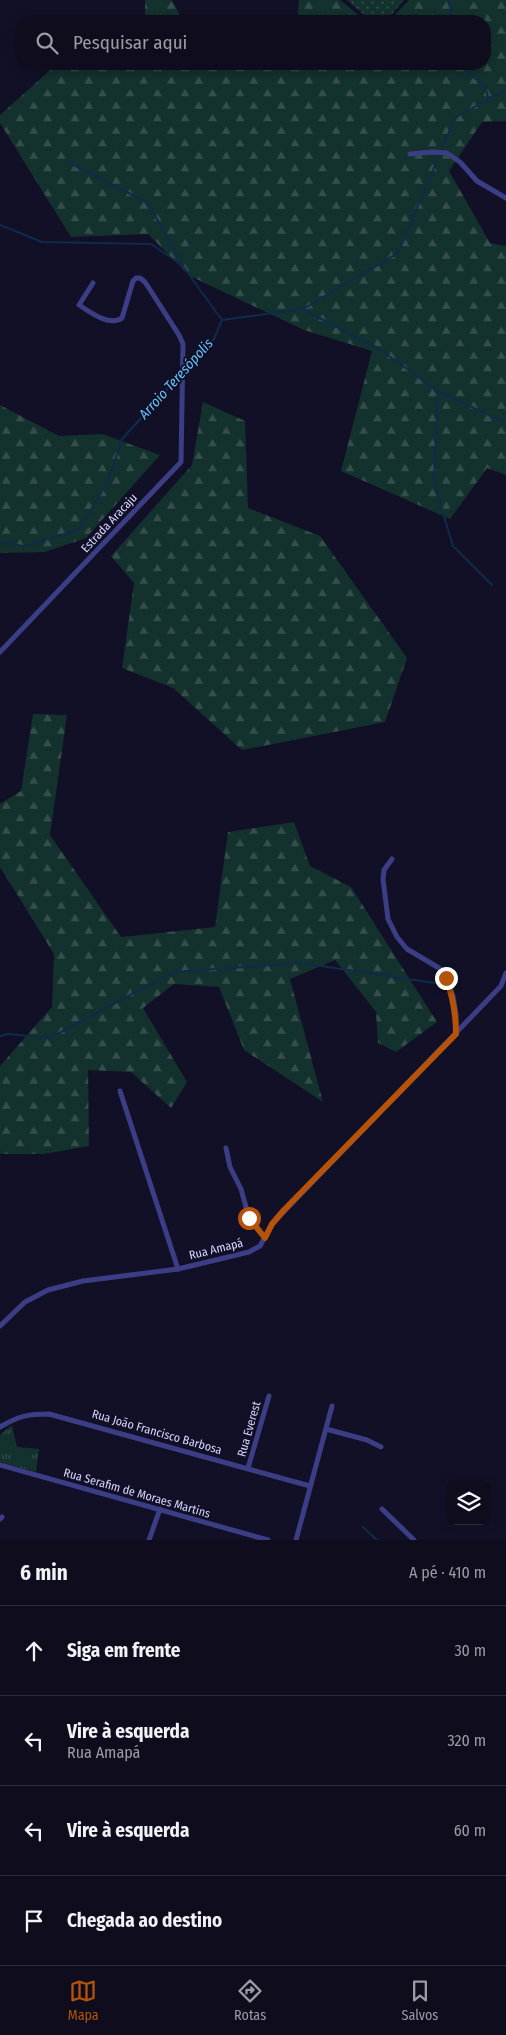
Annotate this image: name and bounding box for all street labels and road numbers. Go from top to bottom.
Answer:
street label: Estrada Aracaju [78,491,140,555]
street label: Rua Amapá [188,1236,245,1262]
street label: Rua Everest [234,1400,264,1458]
street label: Rua João Francisco Barbosa [90,1407,224,1457]
street label: Rua Serafim de Moraes Martins [62,1465,212,1521]

